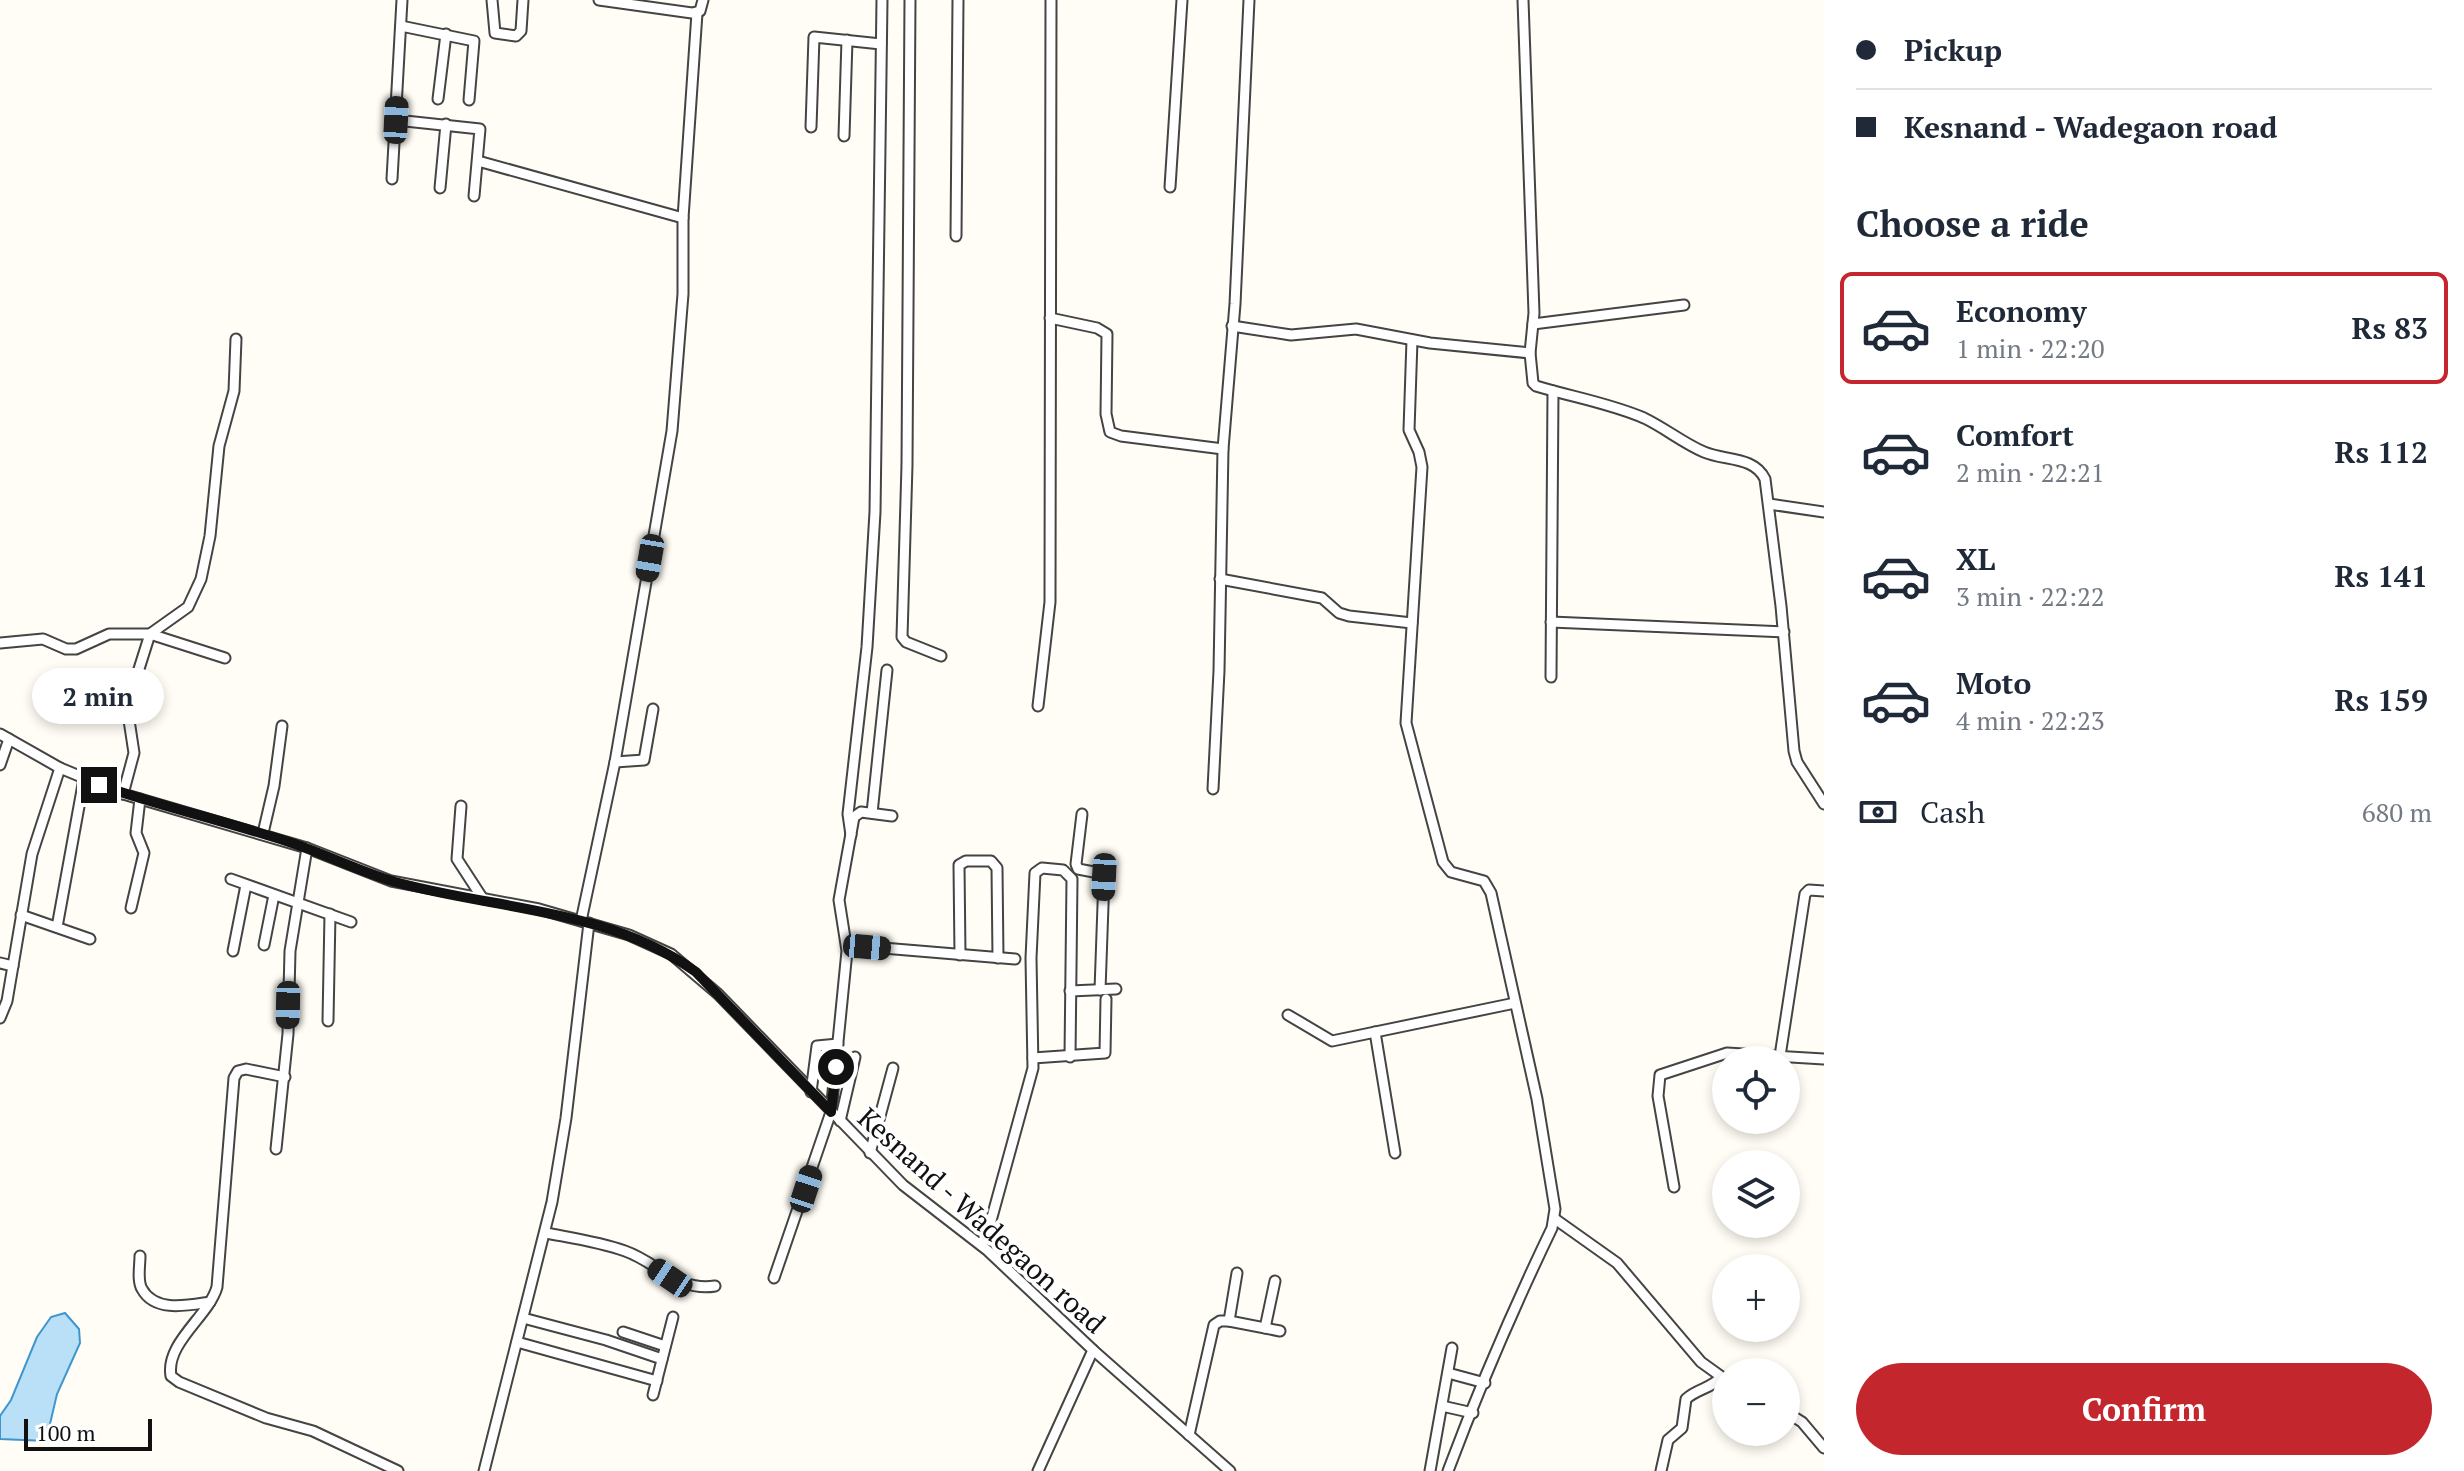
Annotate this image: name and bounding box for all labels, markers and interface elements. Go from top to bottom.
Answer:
text: Pickup [1904,30,2002,70]
car [383,95,409,145]
text: Kesnand - Wadegaon road [1904,107,2277,147]
text: Choose a ride [1856,200,2089,247]
text: Economy [1956,291,2087,331]
icon: car [1860,292,1932,364]
text: Rs 83 [2352,308,2428,348]
text: 1 min · 22:20 [1956,331,2105,365]
text: Comfort [1956,415,2074,455]
icon: car [1860,416,1932,488]
text: Rs 112 [2335,432,2428,472]
text: 2 min · 22:21 [1956,455,2105,489]
car [634,532,666,584]
text: XL [1956,539,1995,579]
icon: car [1860,540,1932,612]
text: Rs 141 [2335,556,2428,596]
text: 3 min · 22:22 [1956,579,2105,613]
text: Moto [1956,663,2031,703]
icon: car [1860,664,1932,736]
callout: 2 min [33,669,165,725]
text: 2 min [62,679,134,713]
text: Rs 159 [2335,680,2428,720]
text: 4 min · 22:23 [1956,703,2105,737]
route end [81,767,117,803]
icon: cash [1856,790,1900,834]
text: Cash [1920,792,1985,832]
text: 680 m [2362,795,2432,829]
car [1091,852,1117,902]
car [842,933,892,961]
car [276,981,300,1029]
map controls [1712,1046,1800,1446]
button: locate [1712,1046,1800,1134]
route start [818,1049,854,1085]
street label: Kesnand - Wadegaon road [850,1099,1114,1341]
button: layers [1712,1150,1800,1238]
car [787,1162,825,1216]
button: + [1712,1254,1800,1342]
car [643,1255,697,1301]
button: − [1712,1358,1800,1446]
button: Confirm [1856,1363,2432,1455]
scale bar [24,1415,152,1451]
text: 100 m [36,1418,96,1447]

